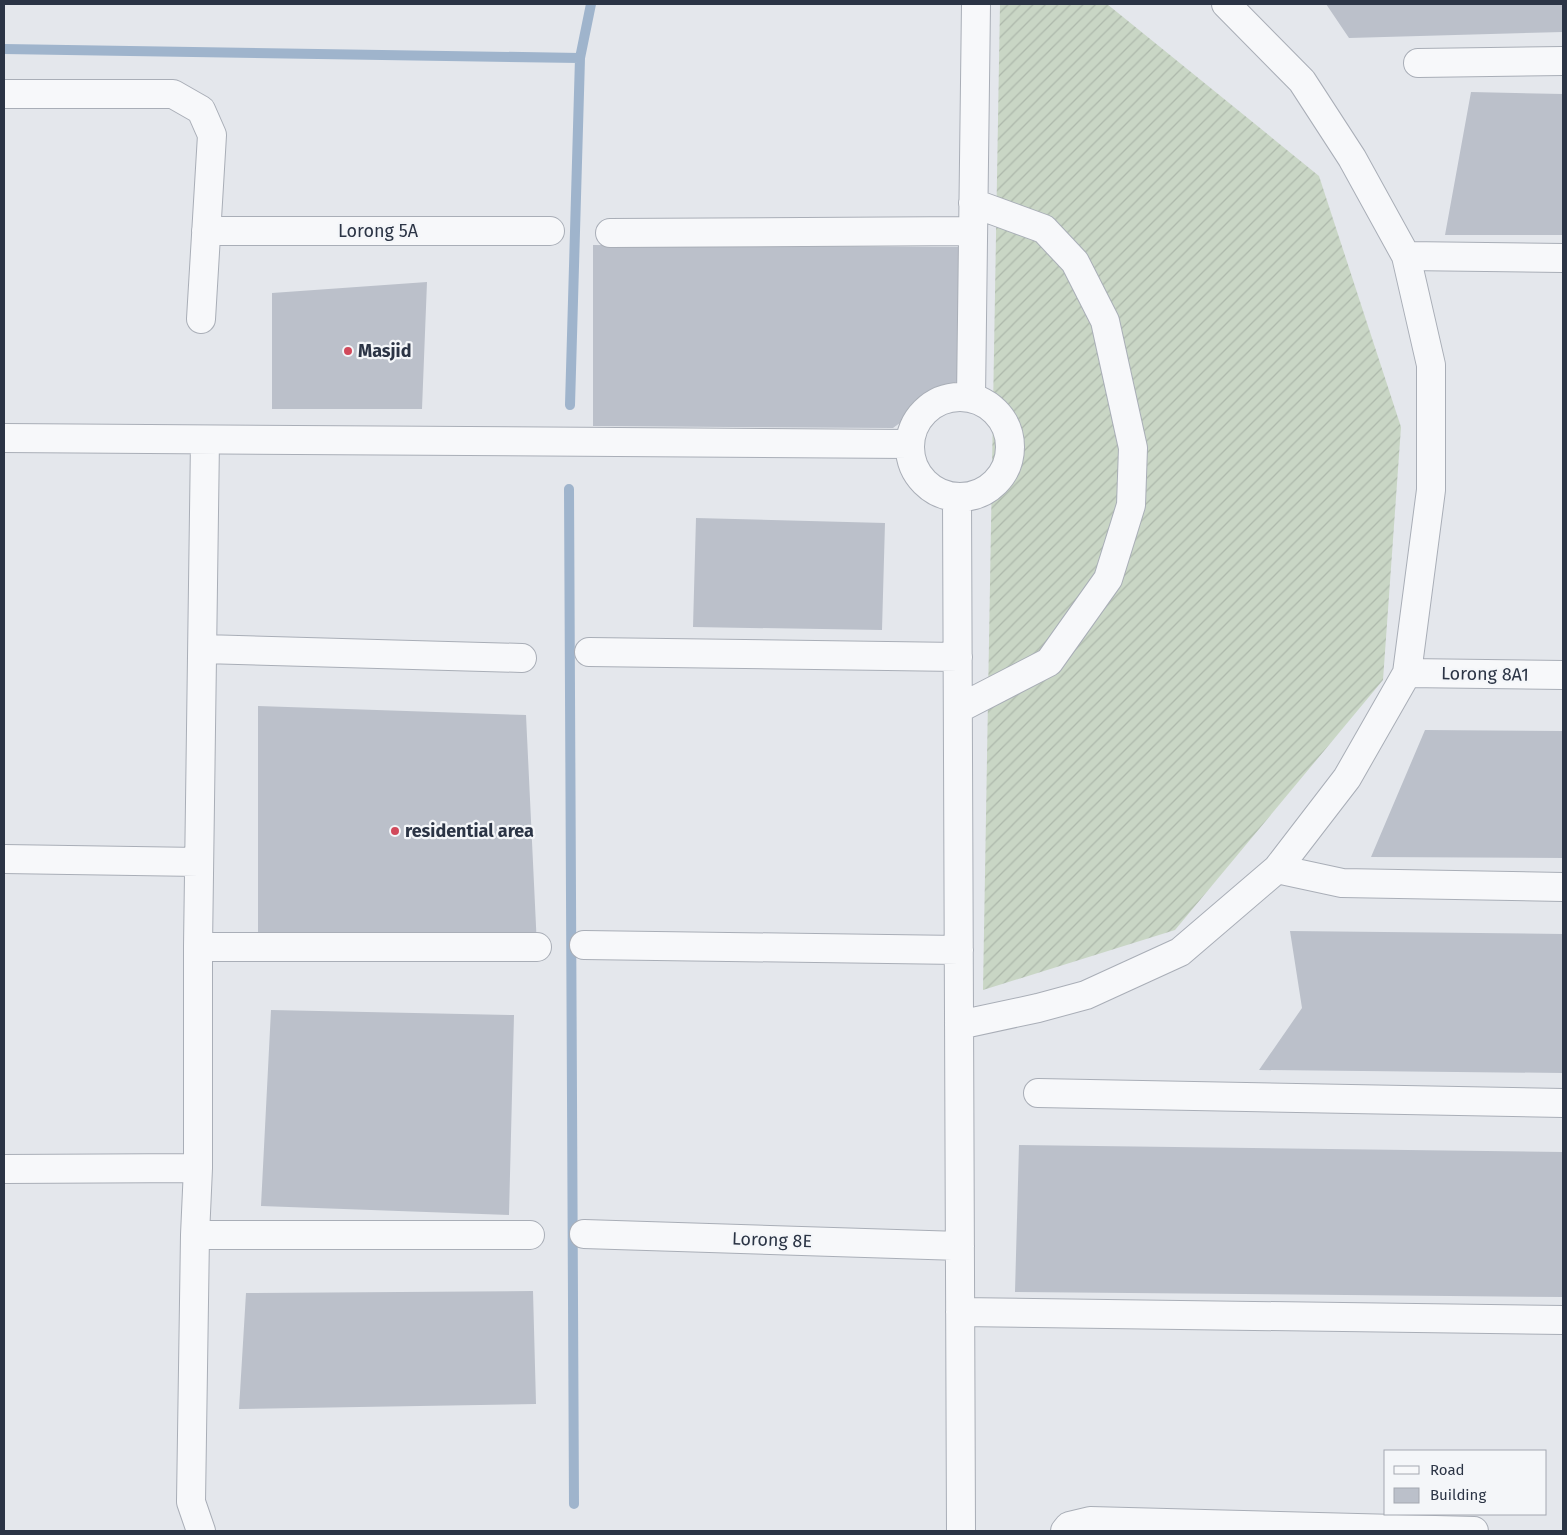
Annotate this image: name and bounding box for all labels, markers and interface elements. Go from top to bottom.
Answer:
street label: Lorong 5A [338,220,419,242]
place label: Masjid [358,340,411,362]
marker: Masjid [342,345,354,357]
street label: Lorong 8A1 [1441,662,1529,686]
place label: residential area [405,820,534,842]
marker: residential area [389,825,401,837]
street label: Lorong 8E [732,1228,812,1252]
legend [1384,1450,1547,1515]
text: Road [1430,1461,1465,1479]
text: Building [1430,1486,1486,1504]

